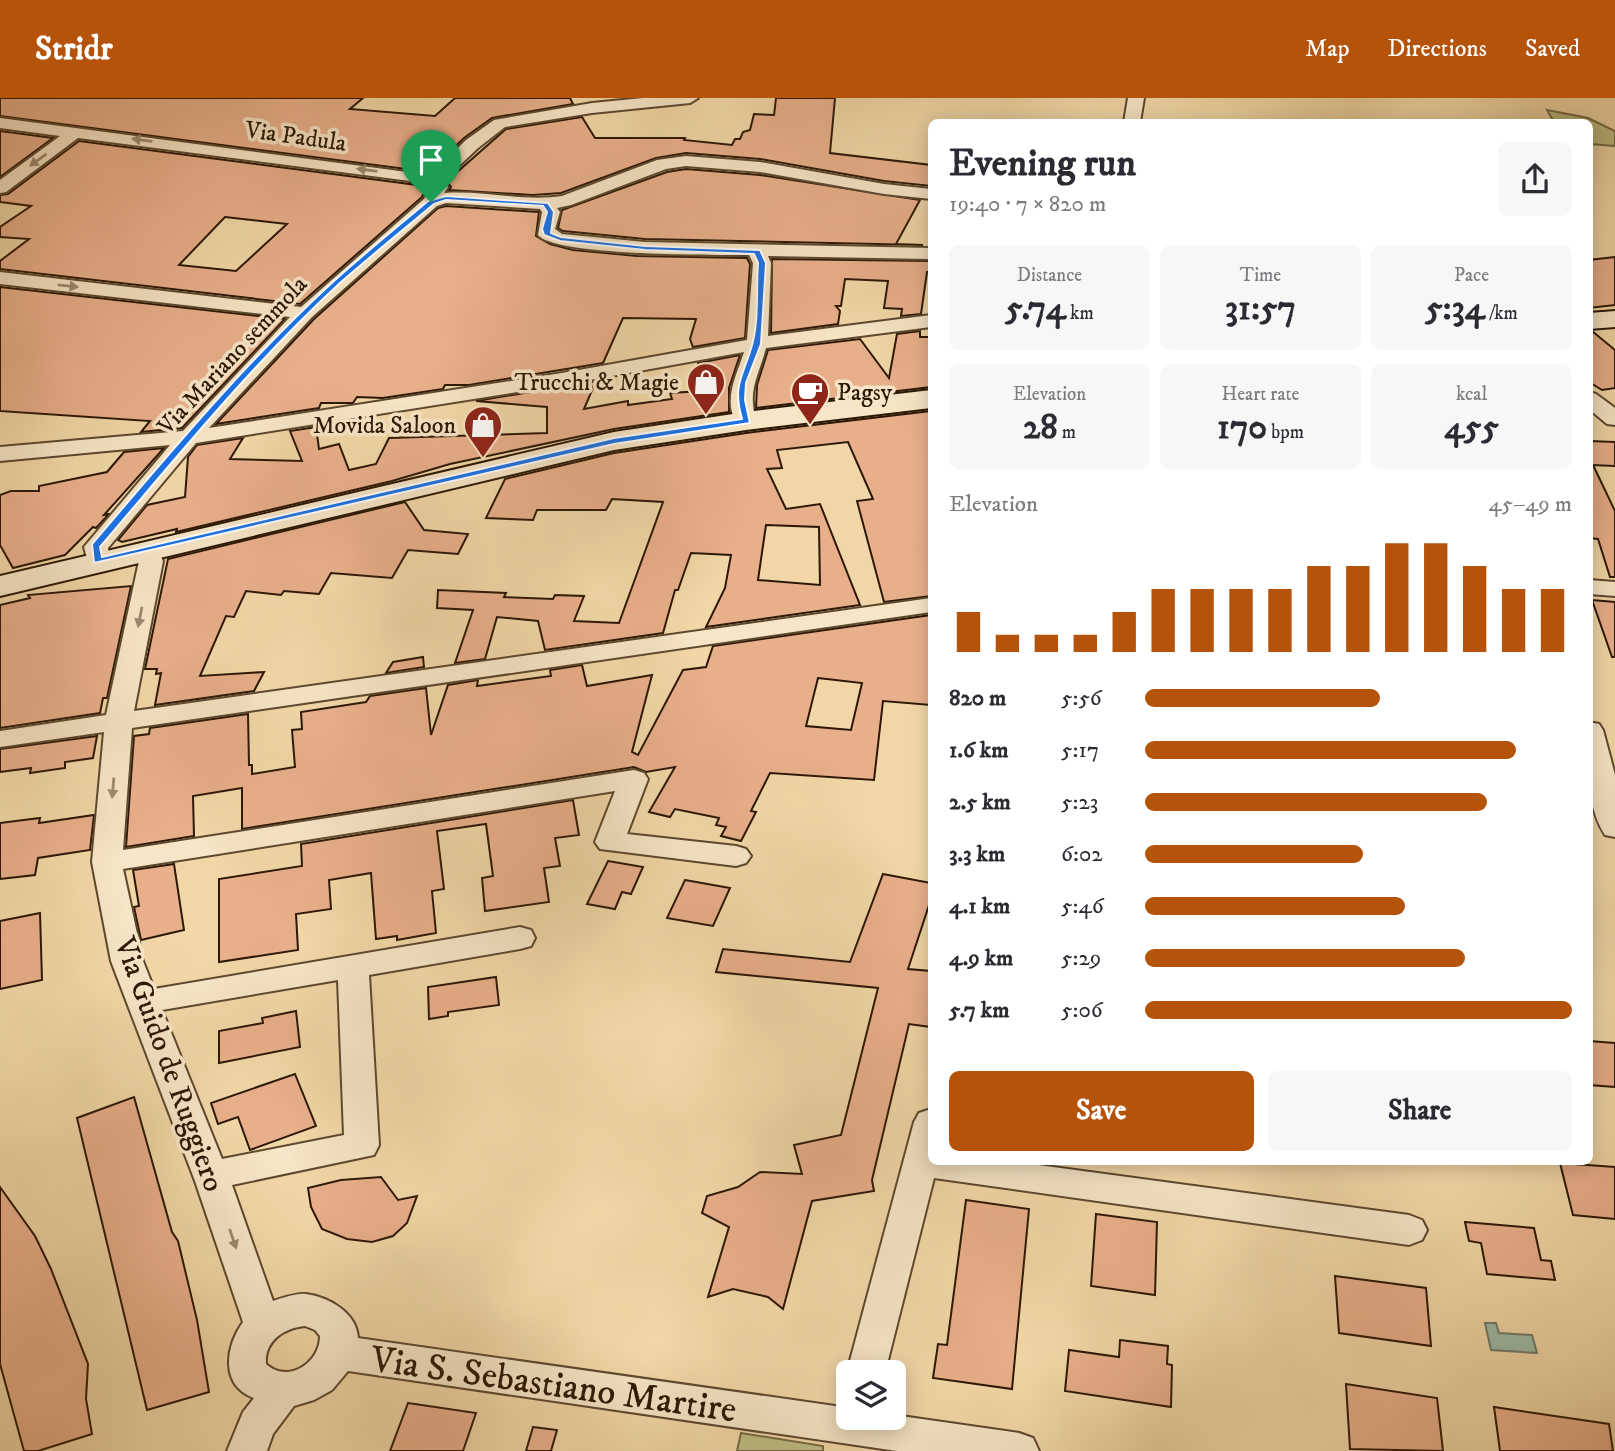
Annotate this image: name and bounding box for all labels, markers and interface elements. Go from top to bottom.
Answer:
text: Stridr [35,29,112,70]
text: Map [1305,34,1350,64]
text: Directions [1388,34,1487,64]
text: Saved [1525,34,1580,64]
street label: Via Padula [242,115,349,159]
pin [401,130,461,202]
one-way arrow [131,134,153,145]
text: Evening run [949,140,1136,188]
icon: arrive [412,141,450,179]
button: share [1498,142,1572,216]
one-way arrow [29,152,47,166]
one-way arrow [356,164,378,175]
text: 19:40 · 7 × 820 m [949,190,1106,219]
text: Distance [1017,264,1082,287]
text: Time [1240,264,1281,287]
text: Pace [1454,264,1489,287]
street label: Via Mariano semmola [151,269,315,442]
one-way arrow [57,281,79,292]
text: 5.74 [1005,287,1066,331]
text: 31:57 [1225,287,1296,331]
text: 5:34 [1425,287,1485,331]
text: km [1066,302,1094,325]
text: /km [1485,302,1518,325]
shop icon: Trucchi & Magie [685,361,727,416]
place label: Trucchi & Magie [515,368,679,398]
cafe icon: Pagsy [789,371,831,426]
place label: Pagsy [837,378,893,408]
text: Elevation [1013,383,1086,406]
text: Heart rate [1222,383,1299,406]
text: kcal [1456,383,1487,406]
shop icon: Movida Saloon [462,404,504,459]
text: 28 [1023,406,1058,450]
text: 170 [1217,406,1267,450]
text: 455 [1444,406,1499,450]
place label: Movida Saloon [313,411,456,441]
text: m [1058,421,1076,444]
text: bpm [1267,421,1304,444]
text: Elevation [949,490,1038,519]
text: 45–49 m [1488,490,1572,519]
one-way arrow [134,606,145,628]
text: 820 m [949,684,1006,713]
text: 5:56 [1061,684,1102,713]
text: 1.6 km [949,736,1008,765]
text: 5:17 [1061,736,1099,765]
one-way arrow [107,778,118,800]
text: 2.5 km [949,788,1011,817]
text: 5:23 [1061,788,1098,817]
text: 3.3 km [949,840,1005,869]
text: 6:02 [1061,840,1103,869]
text: 4.1 km [949,892,1010,921]
text: 5:46 [1061,892,1104,921]
street label: Via Guido de Ruggiero [105,931,232,1197]
text: 4.9 km [949,944,1013,973]
text: 5:29 [1061,944,1101,973]
text: 5.7 km [949,996,1010,1025]
text: 5:06 [1061,996,1103,1025]
button: Save [949,1071,1254,1151]
button: Share [1268,1071,1572,1151]
one-way arrow [228,1228,239,1249]
street label: Via S. Sebastiano Martire [367,1336,739,1434]
map controls [836,1360,906,1430]
button: layers [836,1360,906,1430]

